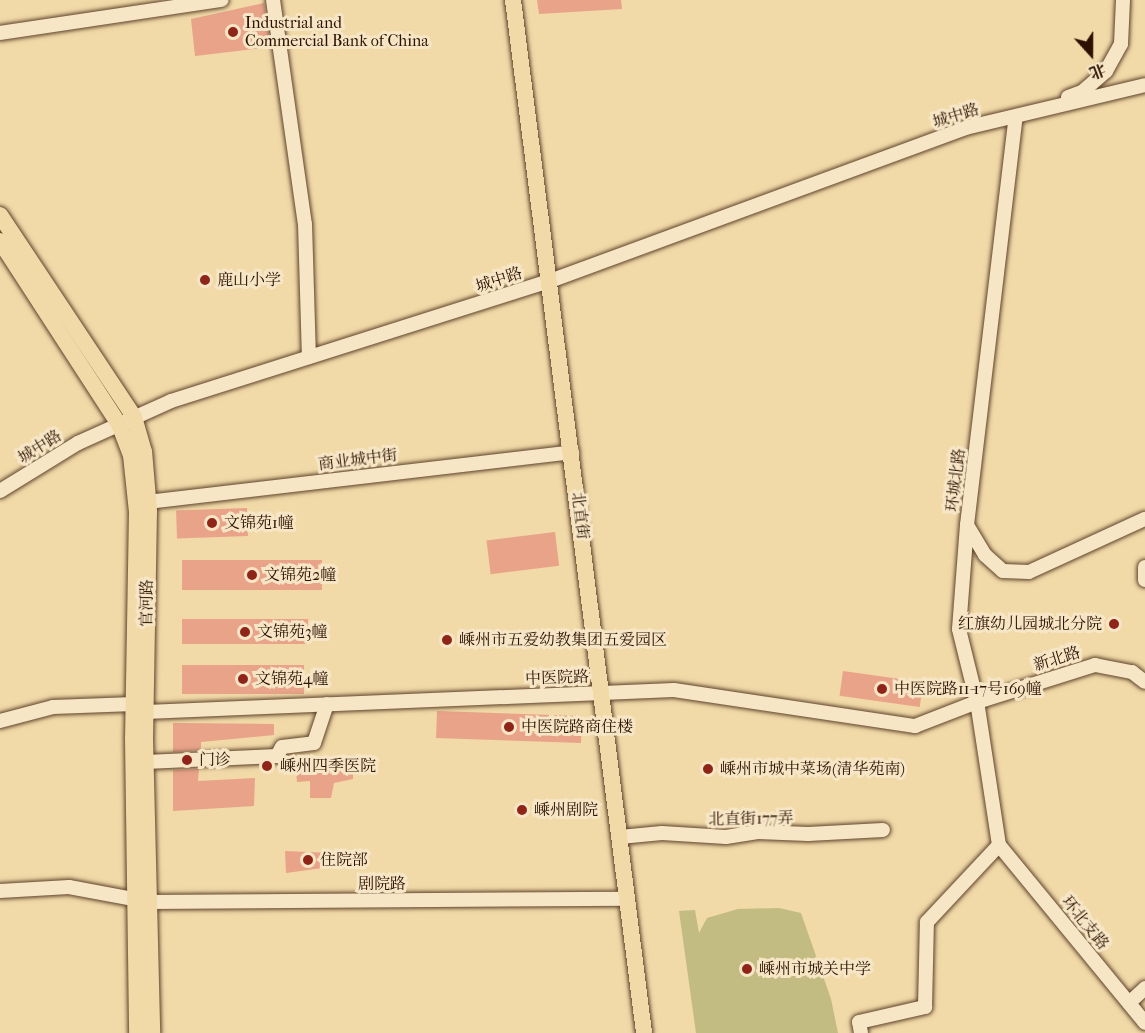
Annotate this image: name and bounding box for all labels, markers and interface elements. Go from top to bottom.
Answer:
place label: Industrial and Commercial Bank of China [245,13,429,51]
north arrow [1061,24,1121,84]
marker: Industrial and Commercial Bank of China [226,25,240,39]
text: 北 [1087,60,1109,83]
street label: 城中路 [930,100,982,132]
street label: 城中路 [473,263,525,297]
place label: 鹿山小学 [217,270,281,290]
marker: 鹿山小学 [198,273,212,287]
street label: 城中路 [15,426,65,468]
street label: 商业城中街 [317,446,399,474]
street label: 环城北路 [943,447,969,513]
street label: 北直街 [568,491,592,541]
place label: 文锦苑1幢 [224,513,294,533]
marker: 文锦苑1幢 [205,516,219,530]
place label: 文锦苑2幢 [264,565,336,585]
marker: 文锦苑2幢 [245,568,259,582]
street label: 官河路 [137,579,157,627]
place label: 红旗幼儿园城北分院 [958,614,1102,634]
marker: 红旗幼儿园城北分院 [1107,617,1121,631]
place label: 文锦苑3幢 [257,622,328,642]
marker: 文锦苑3幢 [238,625,252,639]
place label: 嵊州市五爱幼教集团五爱园区 [459,630,667,650]
marker: 嵊州市五爱幼教集团五爱园区 [440,633,454,647]
street label: 新北路 [1031,643,1083,675]
street label: 中医院路 [525,667,589,689]
place label: 文锦苑4幢 [255,669,328,689]
marker: 文锦苑4幢 [236,672,250,686]
place label: 中医院路11-17号169幢 [894,679,1042,699]
marker: 中医院路11-17号169幢 [875,682,889,696]
place label: 中医院路商住楼 [521,717,633,737]
marker: 中医院路商住楼 [502,720,516,734]
place label: 门诊 [199,750,231,770]
marker: 门诊 [180,753,194,767]
place label: 嵊州四季医院 [280,756,376,776]
marker: 嵊州四季医院 [258,757,276,775]
place label: 嵊州市城中菜场(清华苑南) [720,759,905,779]
marker: 嵊州市城中菜场(清华苑南) [701,762,715,776]
place label: 嵊州剧院 [534,800,598,820]
marker: 嵊州剧院 [515,803,529,817]
street label: 北直街177弄 [708,809,794,829]
place label: 住院部 [320,850,368,870]
marker: 住院部 [301,853,315,867]
street label: 剧院路 [358,874,406,894]
street label: 环北支路 [1057,892,1113,954]
place label: 嵊州市城关中学 [759,959,871,979]
marker: 嵊州市城关中学 [740,962,754,976]

